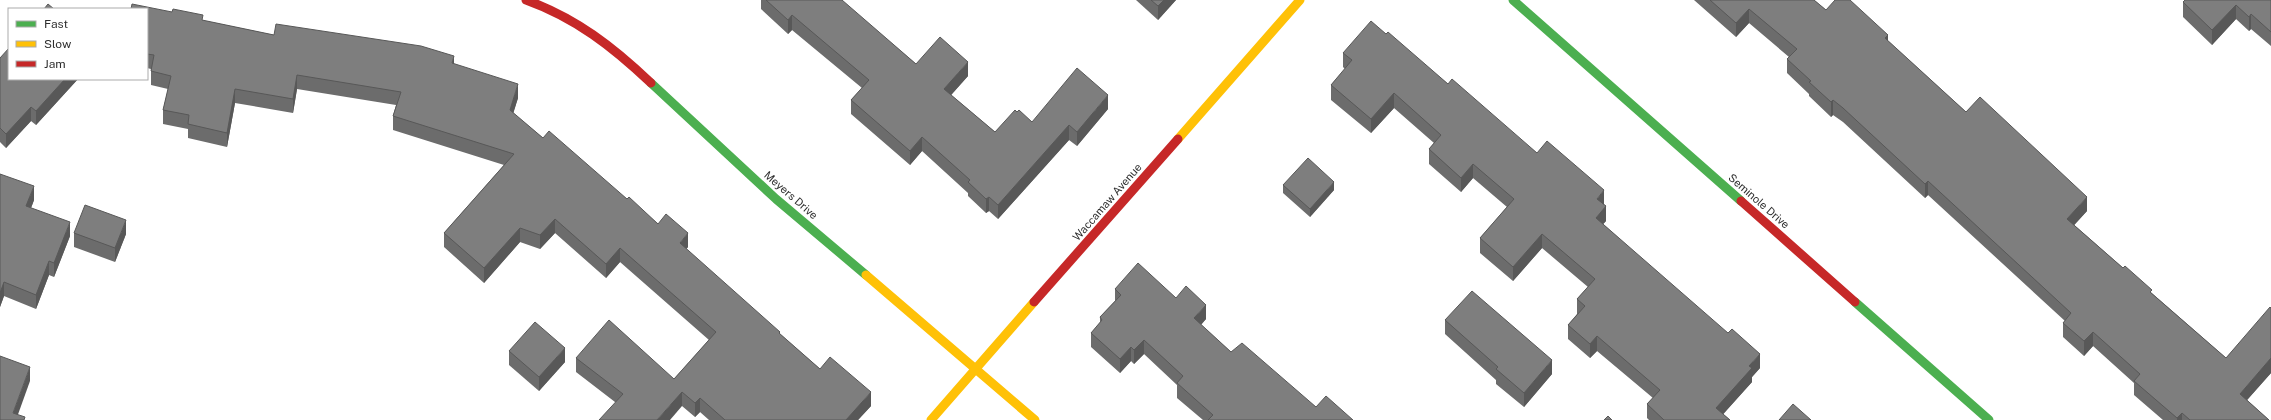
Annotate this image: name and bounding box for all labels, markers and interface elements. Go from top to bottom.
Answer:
legend [8,8,148,80]
text: Fast [44,17,69,31]
text: Slow [44,37,72,51]
text: Jam [44,57,66,71]
street label: Waccamaw Avenue [1070,161,1144,243]
street label: Meyers Drive [762,169,820,221]
street label: Seminole Drive [1726,171,1792,231]

